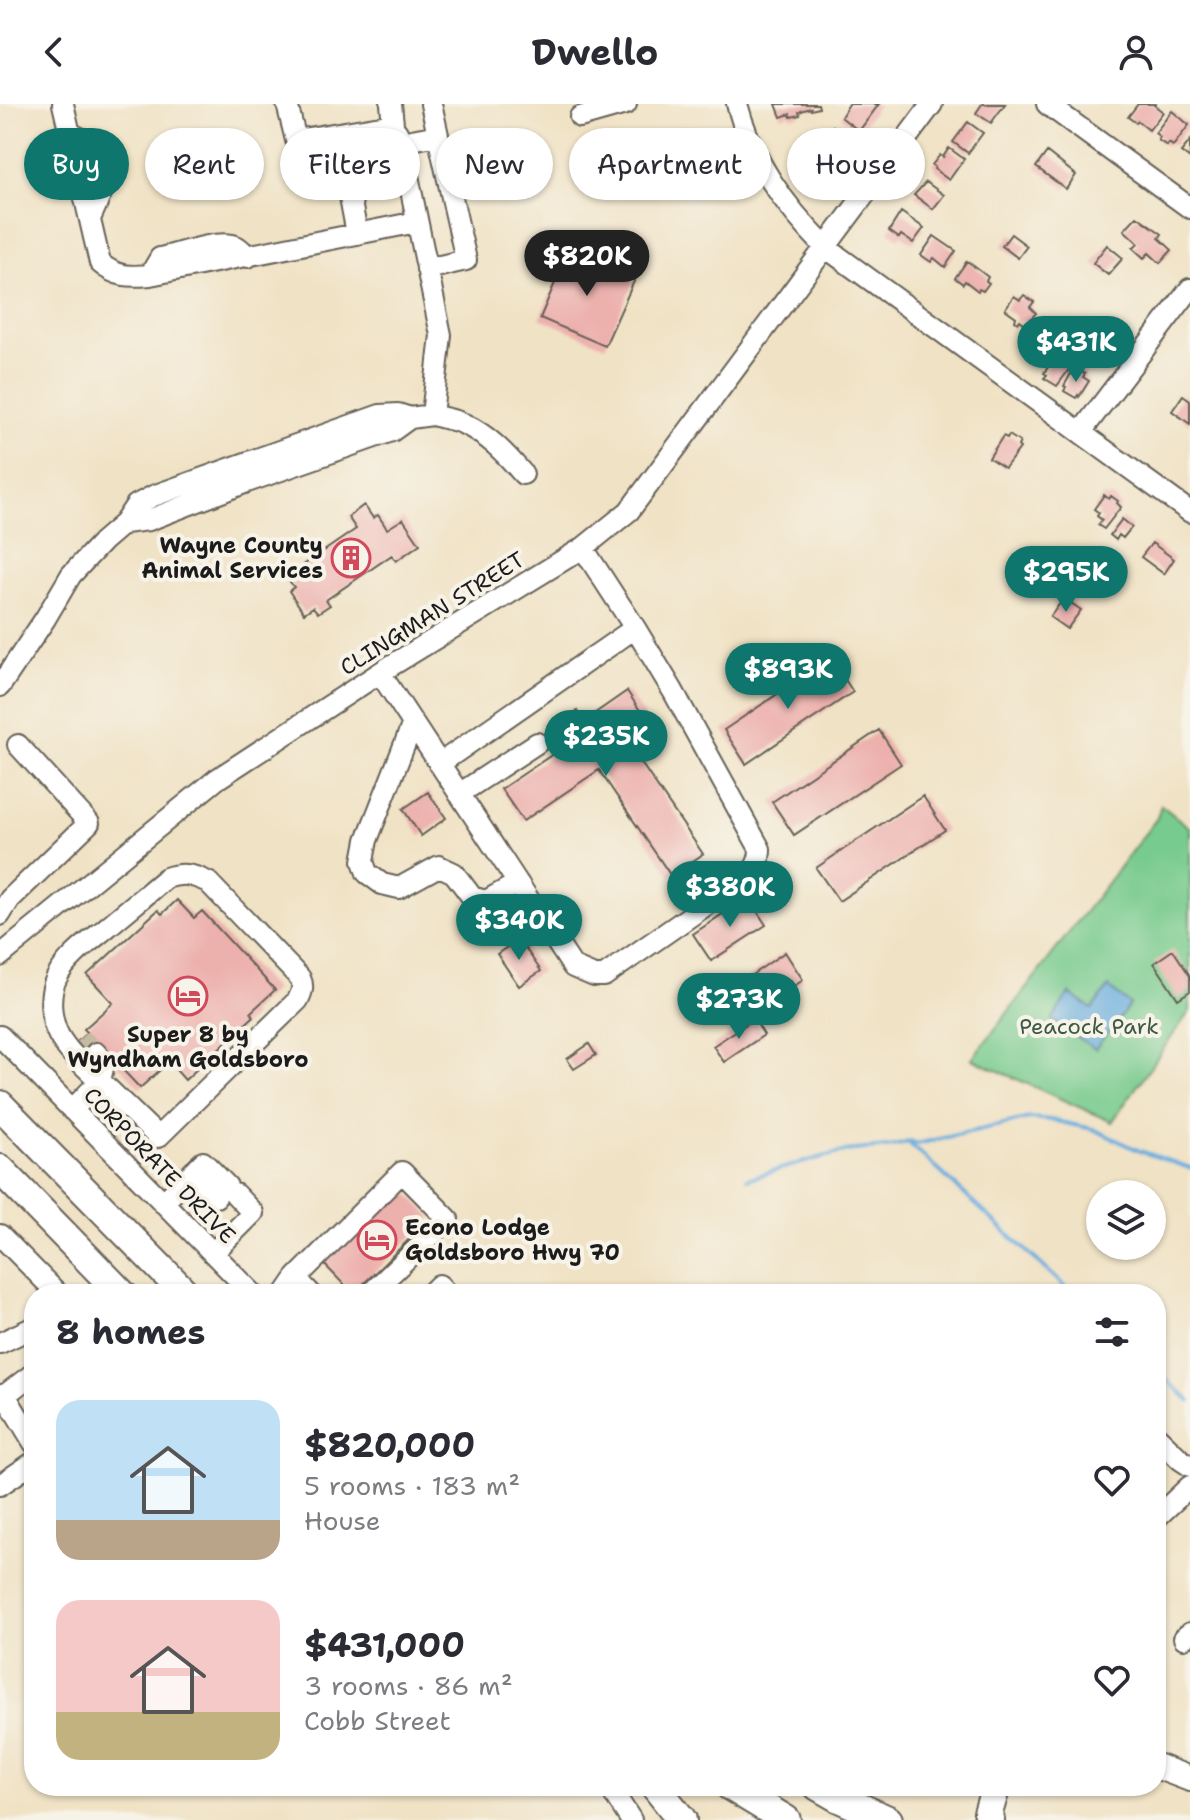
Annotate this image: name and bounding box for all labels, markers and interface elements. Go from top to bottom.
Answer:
text: Dwello [531,28,659,77]
icon: back [32,30,76,74]
icon: person [1114,30,1158,74]
chip: Buy [24,128,129,200]
chip: Rent [145,128,264,200]
chip: Filters [280,128,420,200]
chip: New [436,128,553,200]
chip: Apartment [569,128,771,200]
chip: House [787,128,925,200]
pin: $820K [531,230,643,298]
text: $820K [542,238,632,273]
pin: $431K [1020,316,1132,384]
text: $431K [1035,324,1117,359]
place label: Wayne County Animal Services [141,531,323,585]
building icon: Wayne County Animal Services [330,537,372,579]
street label: CLINGMAN STREET [335,545,530,682]
pin: $295K [1010,546,1122,614]
text: $295K [1023,554,1109,589]
pin: $893K [732,643,844,711]
text: $893K [743,651,833,686]
pin: $235K [550,710,662,778]
text: $235K [562,718,650,753]
pin: $380K [674,861,786,929]
text: $380K [685,869,775,904]
pin: $340K [463,894,575,962]
text: $340K [474,902,564,937]
pin: $273K [683,973,795,1041]
hotel icon: Super 8 by Wyndham Goldsboro [167,975,209,1017]
text: $273K [695,981,783,1016]
park label: Peacock Park [1019,1012,1159,1041]
place label: Super 8 by Wyndham Goldsboro [68,1020,309,1074]
street label: CORPORATE DRIVE [77,1081,242,1250]
map controls [1086,1180,1166,1260]
button: layers [1086,1180,1166,1260]
place label: Econo Lodge Goldsboro Hwy 70 [405,1213,620,1267]
hotel icon: Econo Lodge Goldsboro Hwy 70 [356,1219,398,1261]
text: 8 homes [56,1309,205,1355]
icon: filters [1090,1310,1134,1354]
text: $820,000 [304,1422,475,1468]
icon: home [120,1432,216,1528]
icon: heart [1090,1458,1134,1502]
text: 5 rooms · 183 m² [304,1468,520,1503]
text: House [304,1503,380,1538]
text: $431,000 [304,1622,465,1668]
icon: home [120,1632,216,1728]
icon: heart [1090,1658,1134,1702]
text: 3 rooms · 86 m² [304,1668,513,1703]
text: Cobb Street [304,1703,451,1738]

